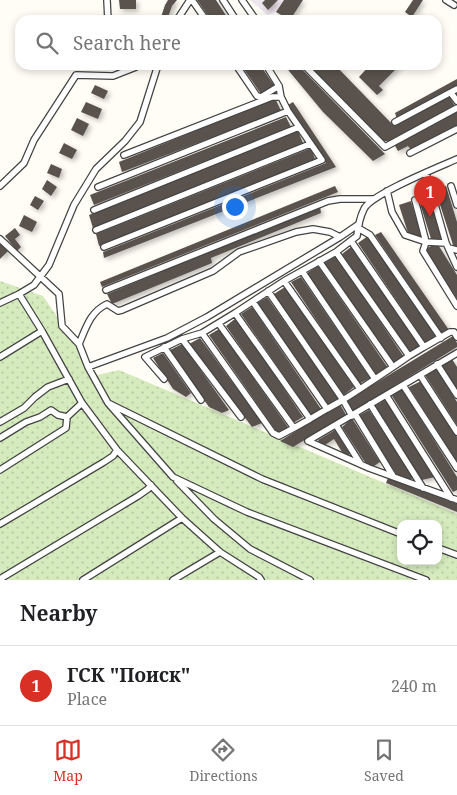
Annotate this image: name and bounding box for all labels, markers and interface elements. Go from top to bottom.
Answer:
search box [15,15,442,70]
icon: search [33,29,61,57]
text: Search here [73,30,181,56]
pin: 1 [414,176,446,217]
your location [222,194,248,220]
map controls [397,520,442,565]
button: locate [397,520,442,565]
text: Nearby [20,599,98,627]
text: ГСК "Поиск" [67,662,190,688]
text: 1 [31,675,41,697]
text: 240 m [391,675,437,697]
text: Place [67,688,107,710]
tab: Map [53,736,83,785]
tab: Directions [189,736,258,785]
tab: Saved [364,736,404,785]

